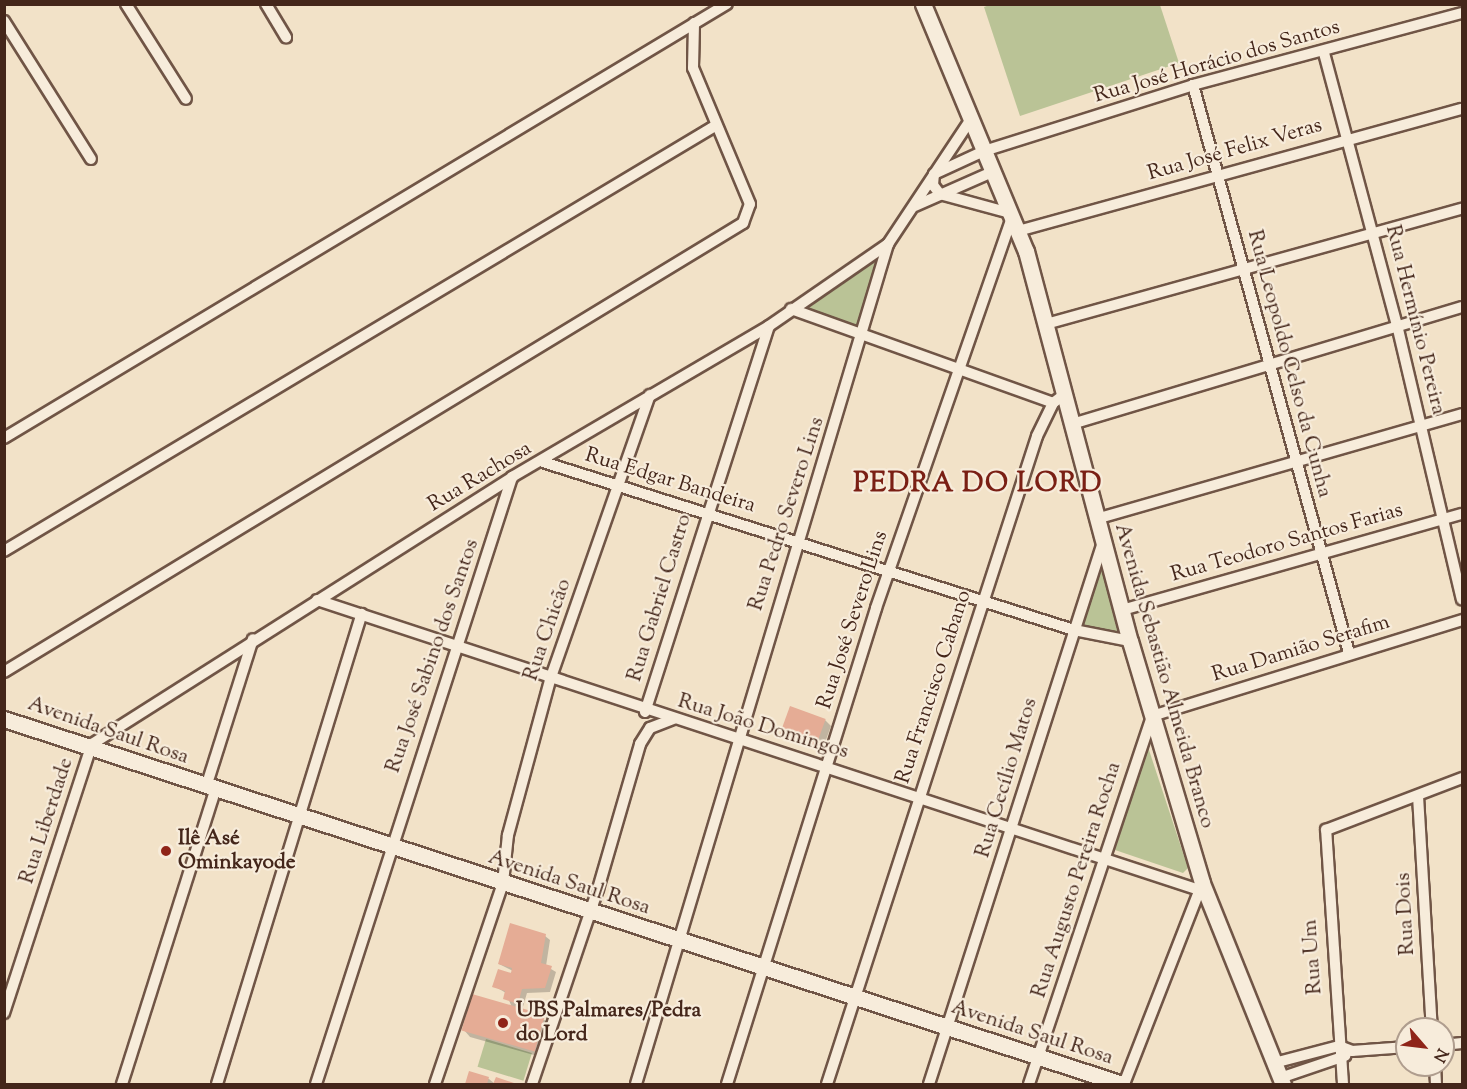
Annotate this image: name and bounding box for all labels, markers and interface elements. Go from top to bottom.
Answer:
street label: Rua José Horácio dos Santos [1091,15,1343,109]
street label: Rua José Felix Veras [1145,113,1325,187]
street label: Rua Hermínio Pereira [1379,223,1451,417]
street label: Rua Leopoldo Celso da Cunha [1241,227,1337,501]
street label: Rua Pedro Severo Lins [744,414,830,614]
street label: Rua Rachosa [424,436,536,518]
street label: Rua Edgar Bandeira [582,443,758,519]
district label: PEDRA DO LORD [853,469,1103,501]
street label: Rua Teodoro Santos Farias [1168,498,1406,588]
street label: Rua Gabriel Castro [623,511,697,685]
street label: Avenida Sebastião Almeida Branco [1108,521,1220,831]
street label: Rua José Severo Lins [812,528,894,712]
street label: Rua José Sabino dos Santos [381,536,485,776]
street label: Rua Chicão [519,576,577,684]
street label: Rua Francisco Cabano [891,587,977,787]
street label: Rua Damião Serafim [1209,610,1393,688]
street label: Rua João Domingos [675,689,851,765]
street label: Avenida Saul Rosa [24,692,192,770]
street label: Rua Cecílio Matos [971,695,1043,861]
street label: Rua Liberdade [15,755,79,887]
street label: Rua Augusto Pereira Rocha [1027,759,1127,1001]
place label: Ilê Asé Ominkayode [178,826,295,876]
marker: Ilê Asé Ominkayode [159,844,173,858]
street label: Avenida Saul Rosa [485,845,653,921]
street label: Rua Dois [1391,872,1421,956]
street label: Rua Um [1298,919,1328,995]
street label: Avenida Saul Rosa [948,995,1116,1071]
place label: UBS Palmares/Pedra do Lord [516,998,701,1048]
marker: UBS Palmares/Pedra do Lord [494,1014,512,1032]
north arrow [1395,1017,1455,1077]
text: N [1426,1044,1453,1066]

